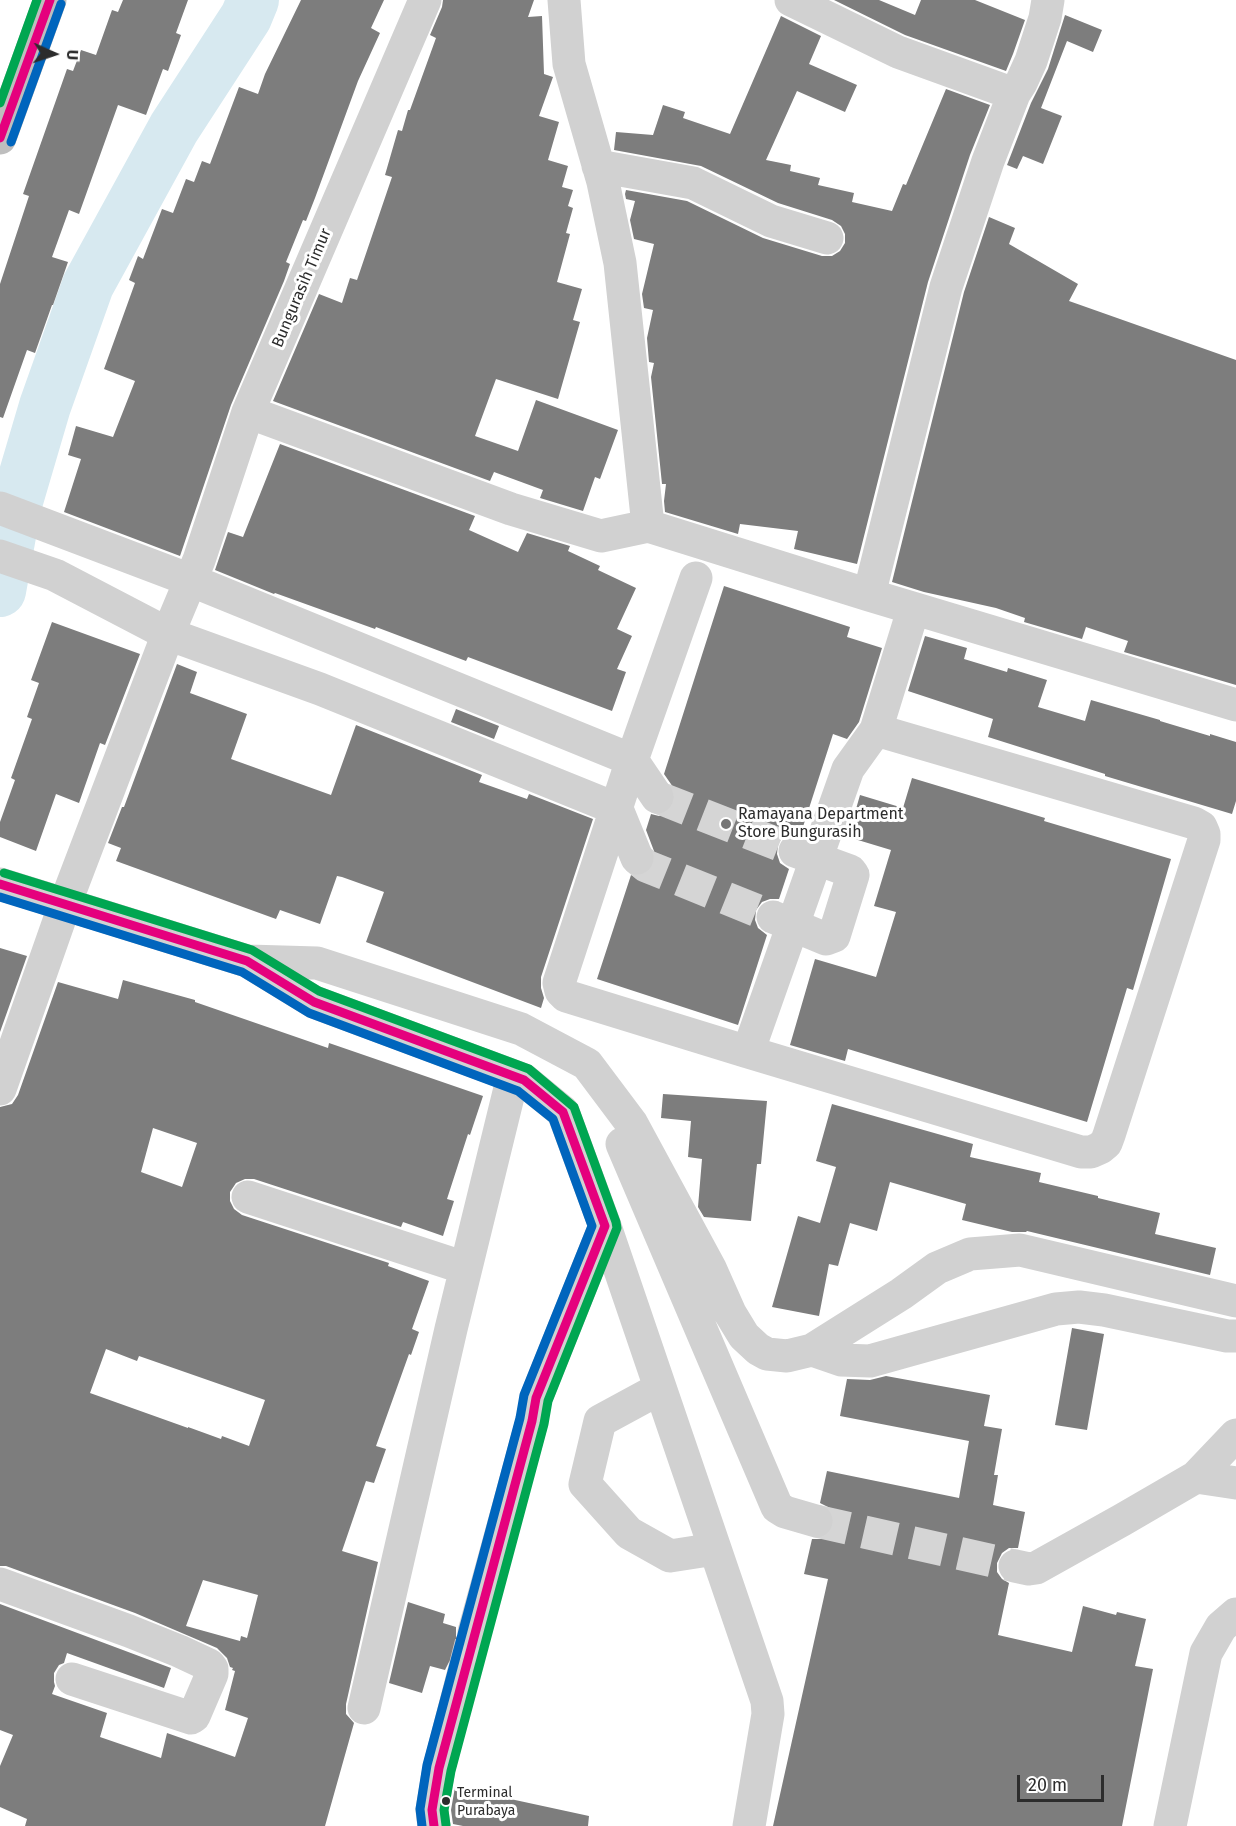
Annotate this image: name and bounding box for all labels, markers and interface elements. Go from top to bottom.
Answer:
north arrow [24,24,84,84]
text: U [63,49,82,61]
street label: Bungurasih Timur [268,226,336,350]
place label: Ramayana Department Store Bungurasih [738,805,904,843]
marker: Ramayana Department Store Bungurasih [719,817,733,831]
scale bar [1020,1763,1107,1801]
text: 20 m [1028,1774,1067,1796]
place label: Terminal Purabaya [457,1785,515,1817]
marker: Terminal Purabaya [440,1795,452,1807]

